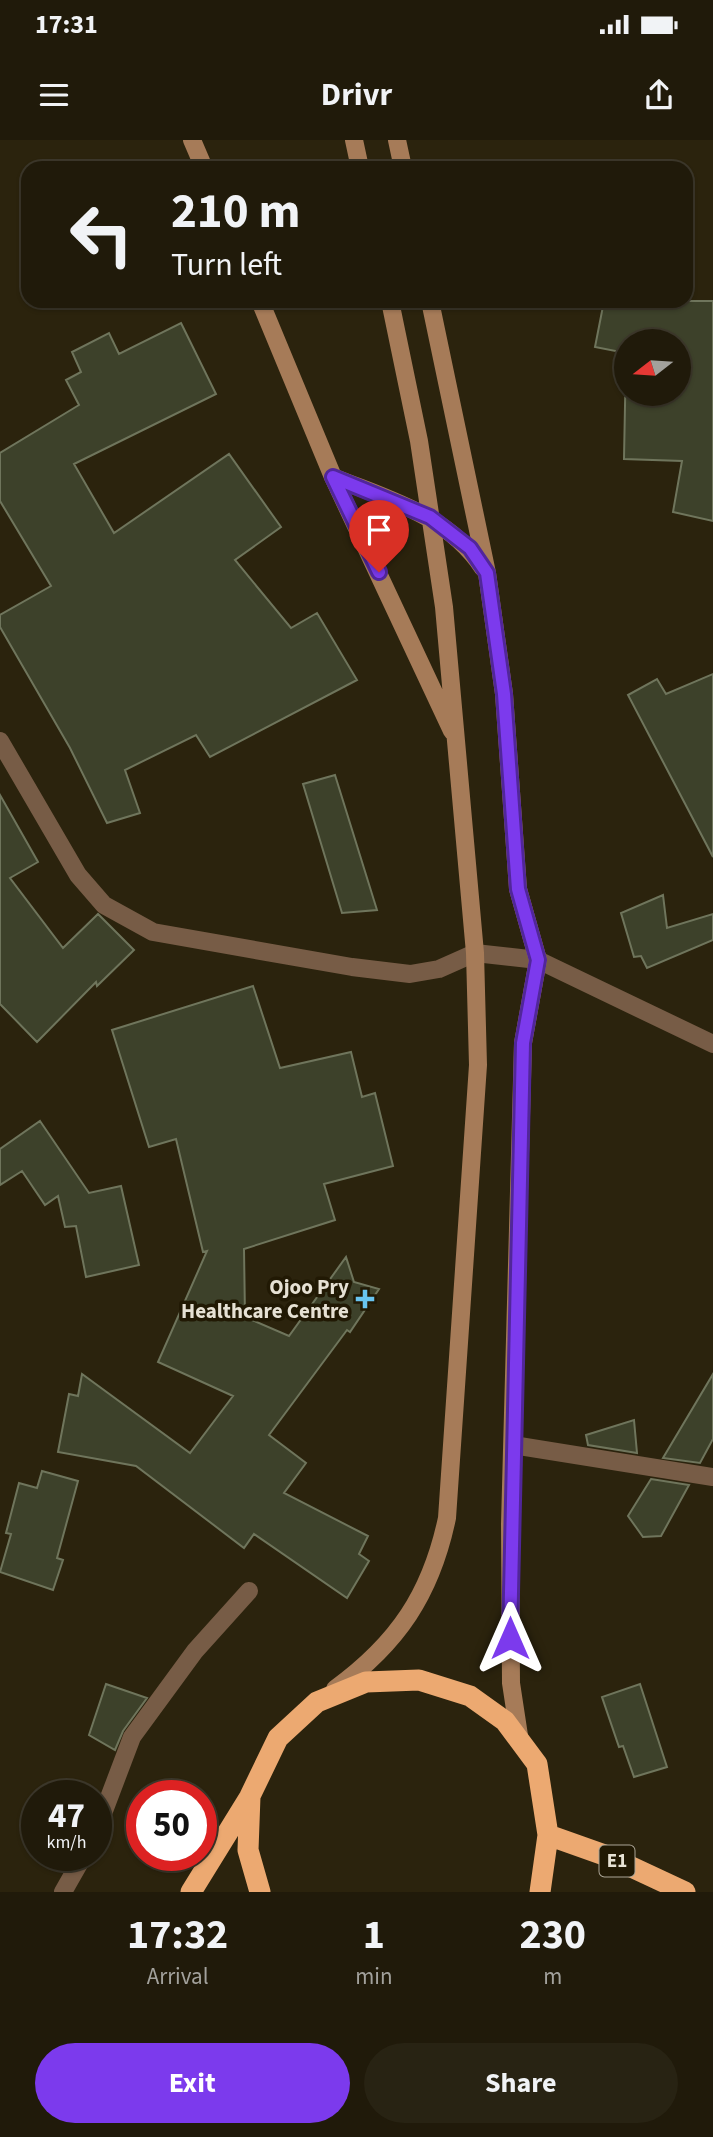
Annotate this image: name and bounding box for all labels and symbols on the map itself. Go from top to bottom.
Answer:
north arrow [614,329,691,406]
pin [349,500,409,572]
place label: Ojoo Pry Healthcare Centre [181,1272,349,1326]
marker: Ojoo Pry Healthcare Centre [355,1289,375,1309]
position arrow [473,1601,547,1675]
speed limit sign: 50 [126,1780,217,1871]
road number: E1 [600,1846,634,1876]

